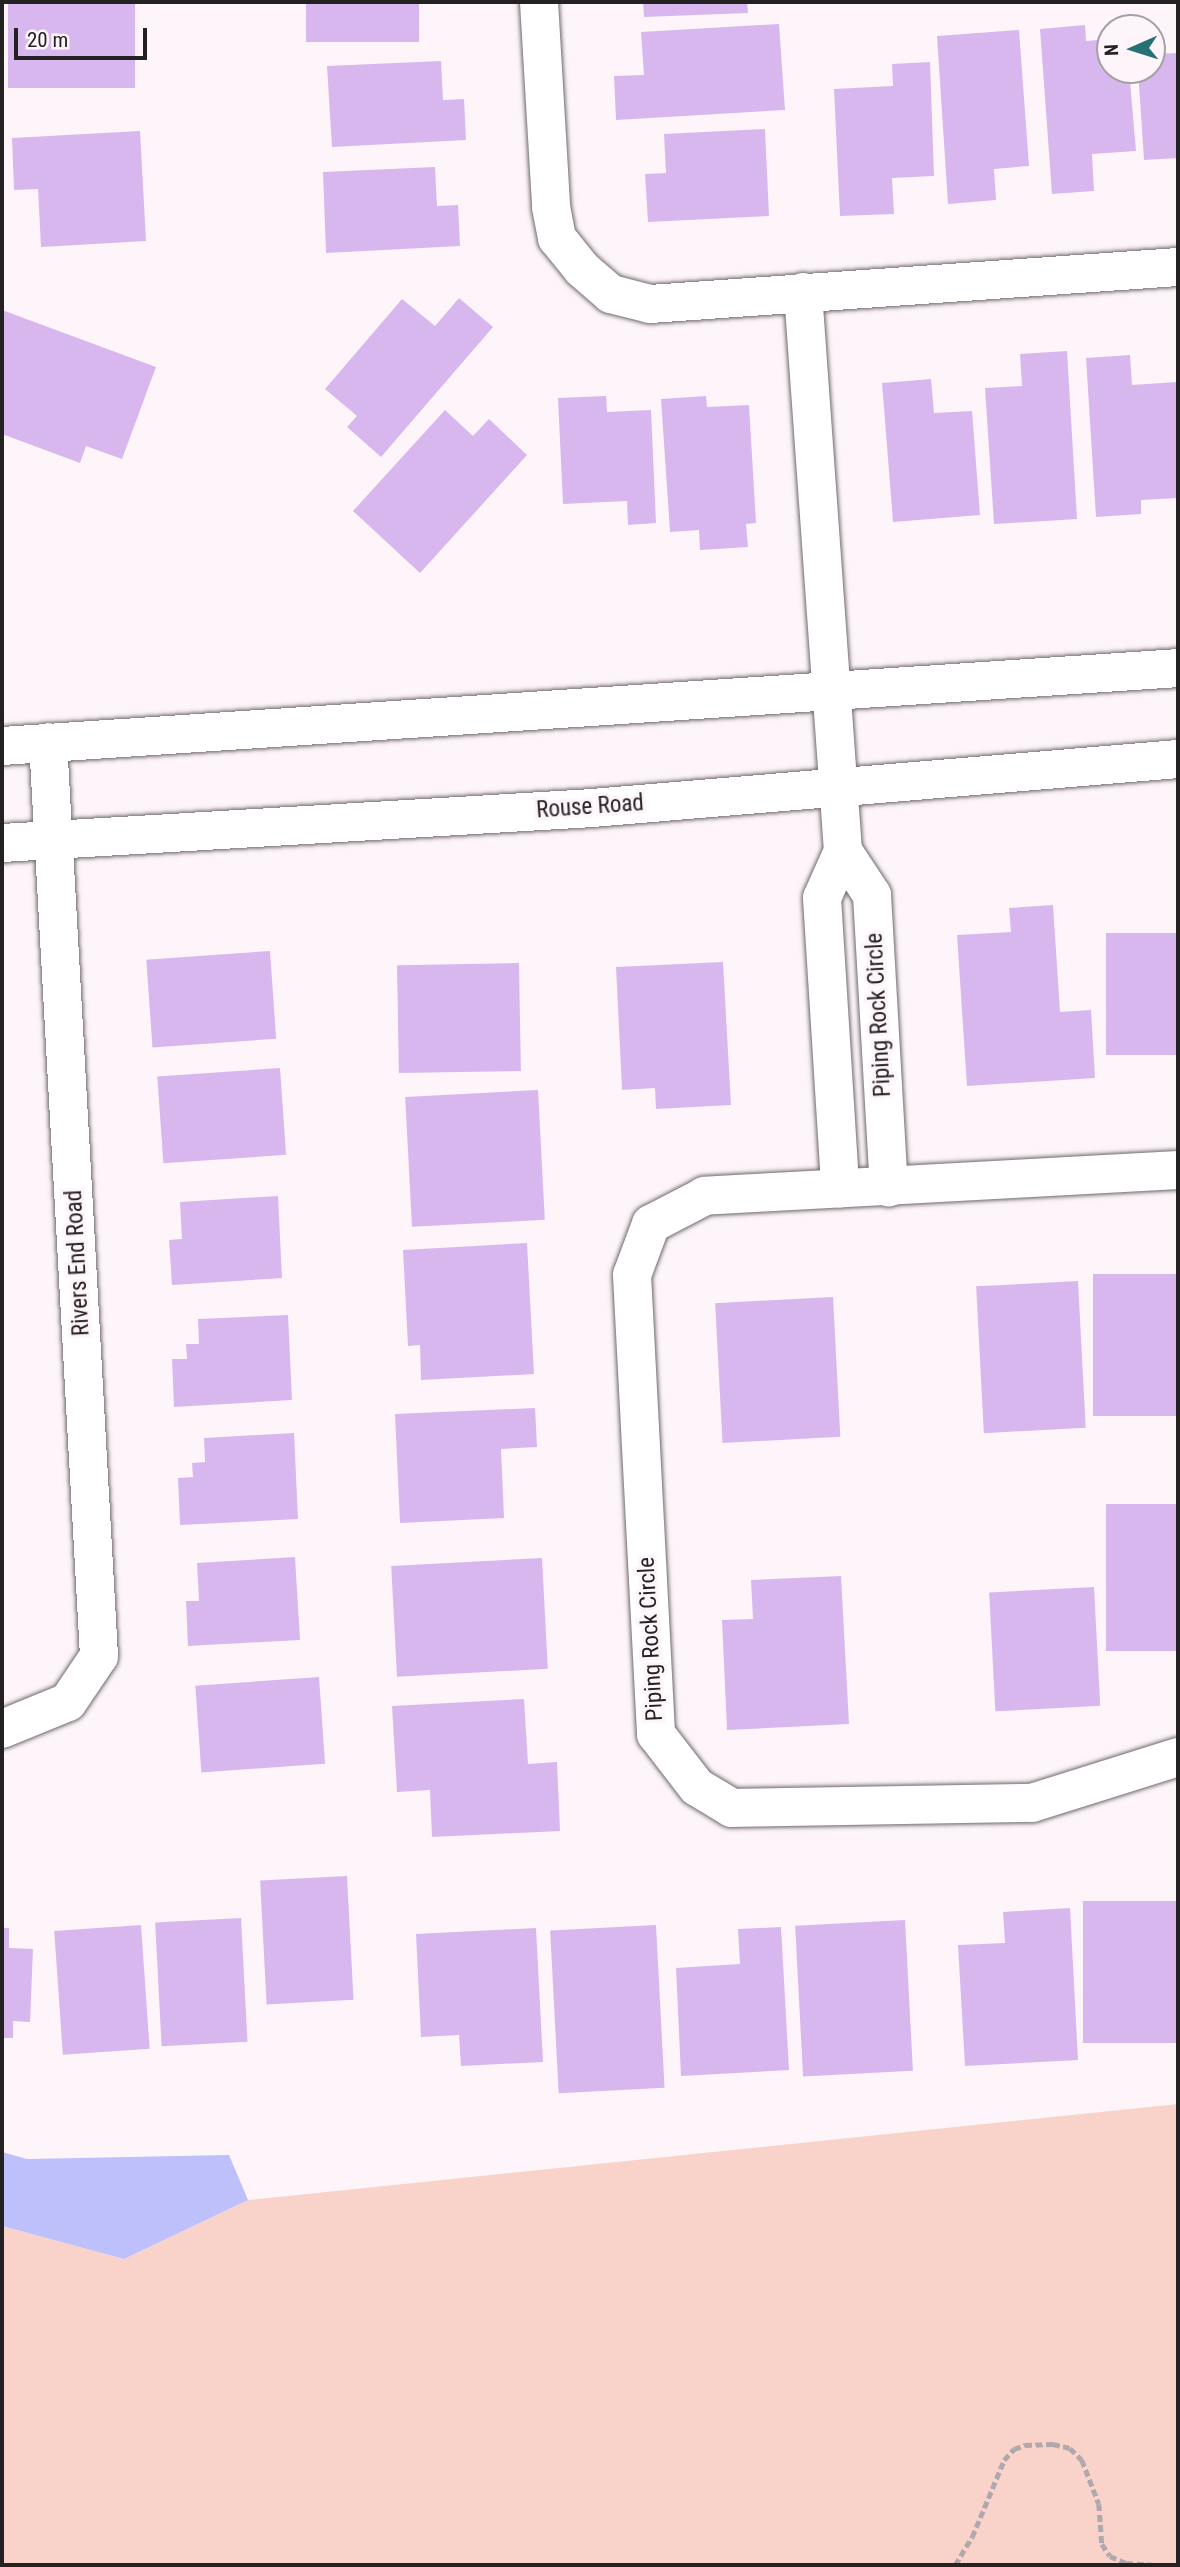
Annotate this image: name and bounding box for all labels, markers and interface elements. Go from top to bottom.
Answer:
scale bar [18,14,150,58]
north arrow [1096,14,1166,84]
text: 20 m [27,28,68,52]
text: N [1100,44,1123,56]
street label: Rouse Road [535,789,645,825]
street label: Piping Rock Circle [861,932,897,1098]
street label: Rivers End Road [60,1189,96,1337]
street label: Piping Rock Circle [633,1556,669,1722]

